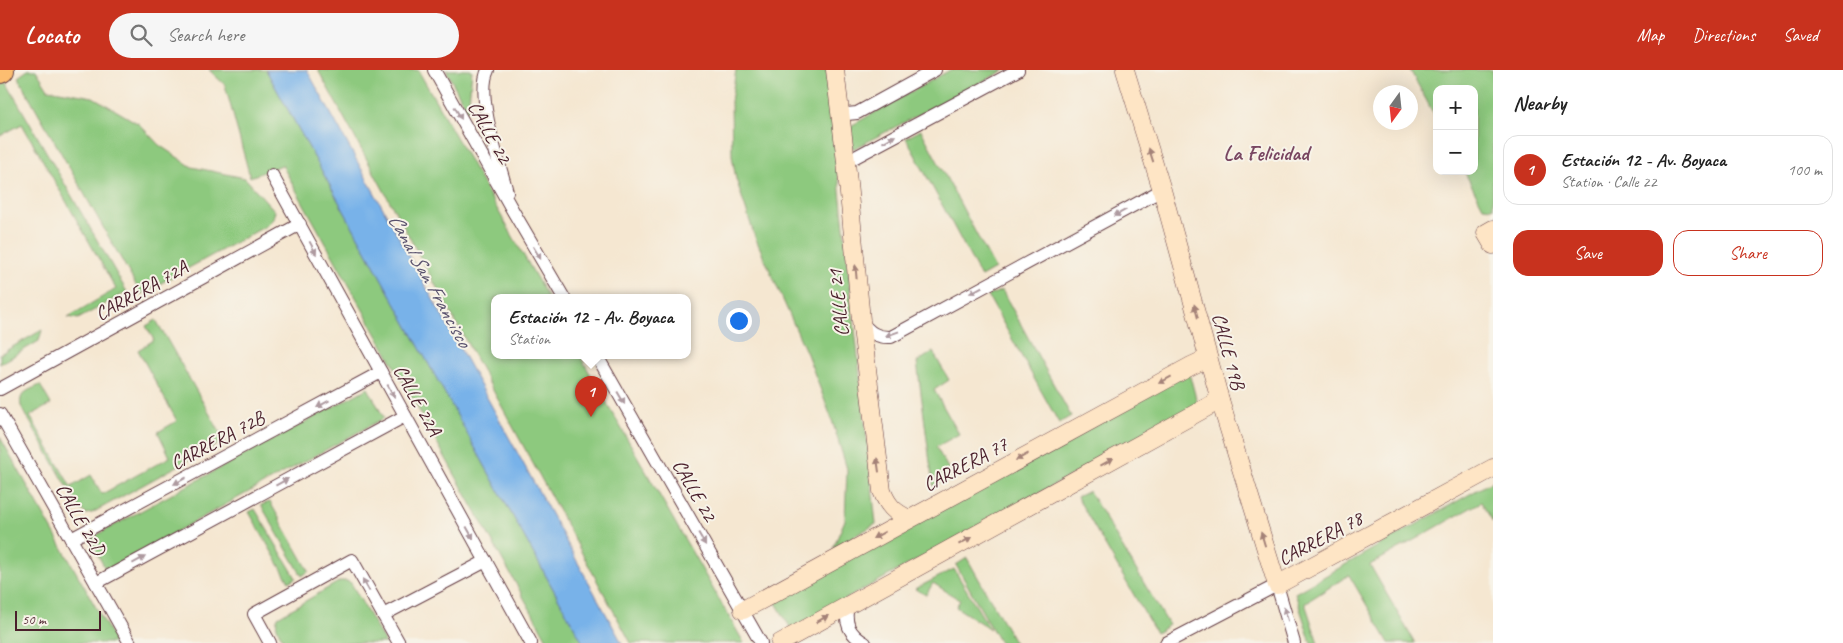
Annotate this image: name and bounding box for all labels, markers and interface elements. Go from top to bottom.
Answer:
search box [109,13,459,58]
text: Locato [25,20,79,50]
icon: search [127,21,155,49]
text: Search here [167,23,245,47]
text: Map [1637,24,1664,46]
text: Directions [1692,24,1755,46]
text: Saved [1783,24,1818,46]
north arrow [1373,85,1418,130]
map controls [1433,85,1478,175]
button: + [1433,85,1478,130]
text: Nearby [1513,90,1566,116]
street label: CALLE 22 [462,97,518,170]
one-way arrow [453,106,462,119]
button: − [1433,130,1478,175]
one-way arrow [881,135,896,143]
district label: La Felicidad [1223,140,1312,166]
one-way arrow [1147,147,1155,162]
text: Estación 12 - Av. Boyaca [1561,148,1726,172]
text: 1 [1526,160,1534,180]
text: 100 m [1788,160,1822,180]
text: Station · Calle 22 [1561,172,1657,192]
water label: Canal San Francisco [383,209,479,353]
one-way arrow [1112,209,1127,217]
button: Save [1513,230,1663,276]
button: Share [1673,230,1823,276]
one-way arrow [309,241,317,256]
one-way arrow [533,247,542,260]
street label: CARRERA 72A [90,254,193,326]
one-way arrow [852,264,860,280]
street label: CALLE 21 [822,267,854,338]
one-way arrow [970,285,983,294]
popup [491,294,691,359]
one-way arrow [1191,304,1199,319]
text: Estación 12 - Av. Boyaca [508,305,674,329]
your location [726,308,752,334]
street label: CALLE 19B [1206,310,1251,394]
text: Station [508,329,550,349]
one-way arrow [884,330,899,338]
street label: CALLE 22A [388,360,448,441]
one-way arrow [1158,375,1171,384]
pin: 1 [575,376,607,417]
one-way arrow [387,384,395,398]
one-way arrow [617,391,625,405]
one-way arrow [315,400,330,408]
street label: CARRERA 72B [166,405,270,476]
street label: CARRERA 77 [919,431,1013,497]
one-way arrow [1014,453,1029,461]
street label: CALLE 22 [667,455,723,527]
one-way arrow [874,457,882,473]
one-way arrow [1100,458,1114,467]
one-way arrow [172,477,187,485]
one-way arrow [275,478,289,487]
street label: CALLE 22D [50,479,112,561]
street label: CARRERA 78 [1274,505,1369,571]
one-way arrow [466,526,474,540]
one-way arrow [872,531,887,539]
one-way arrow [1258,531,1266,546]
one-way arrow [697,532,706,546]
one-way arrow [958,537,972,545]
one-way arrow [132,555,146,564]
one-way arrow [362,579,371,592]
one-way arrow [1281,607,1289,622]
scale bar [15,608,101,631]
text: 50 m [22,611,46,628]
one-way arrow [816,615,829,624]

